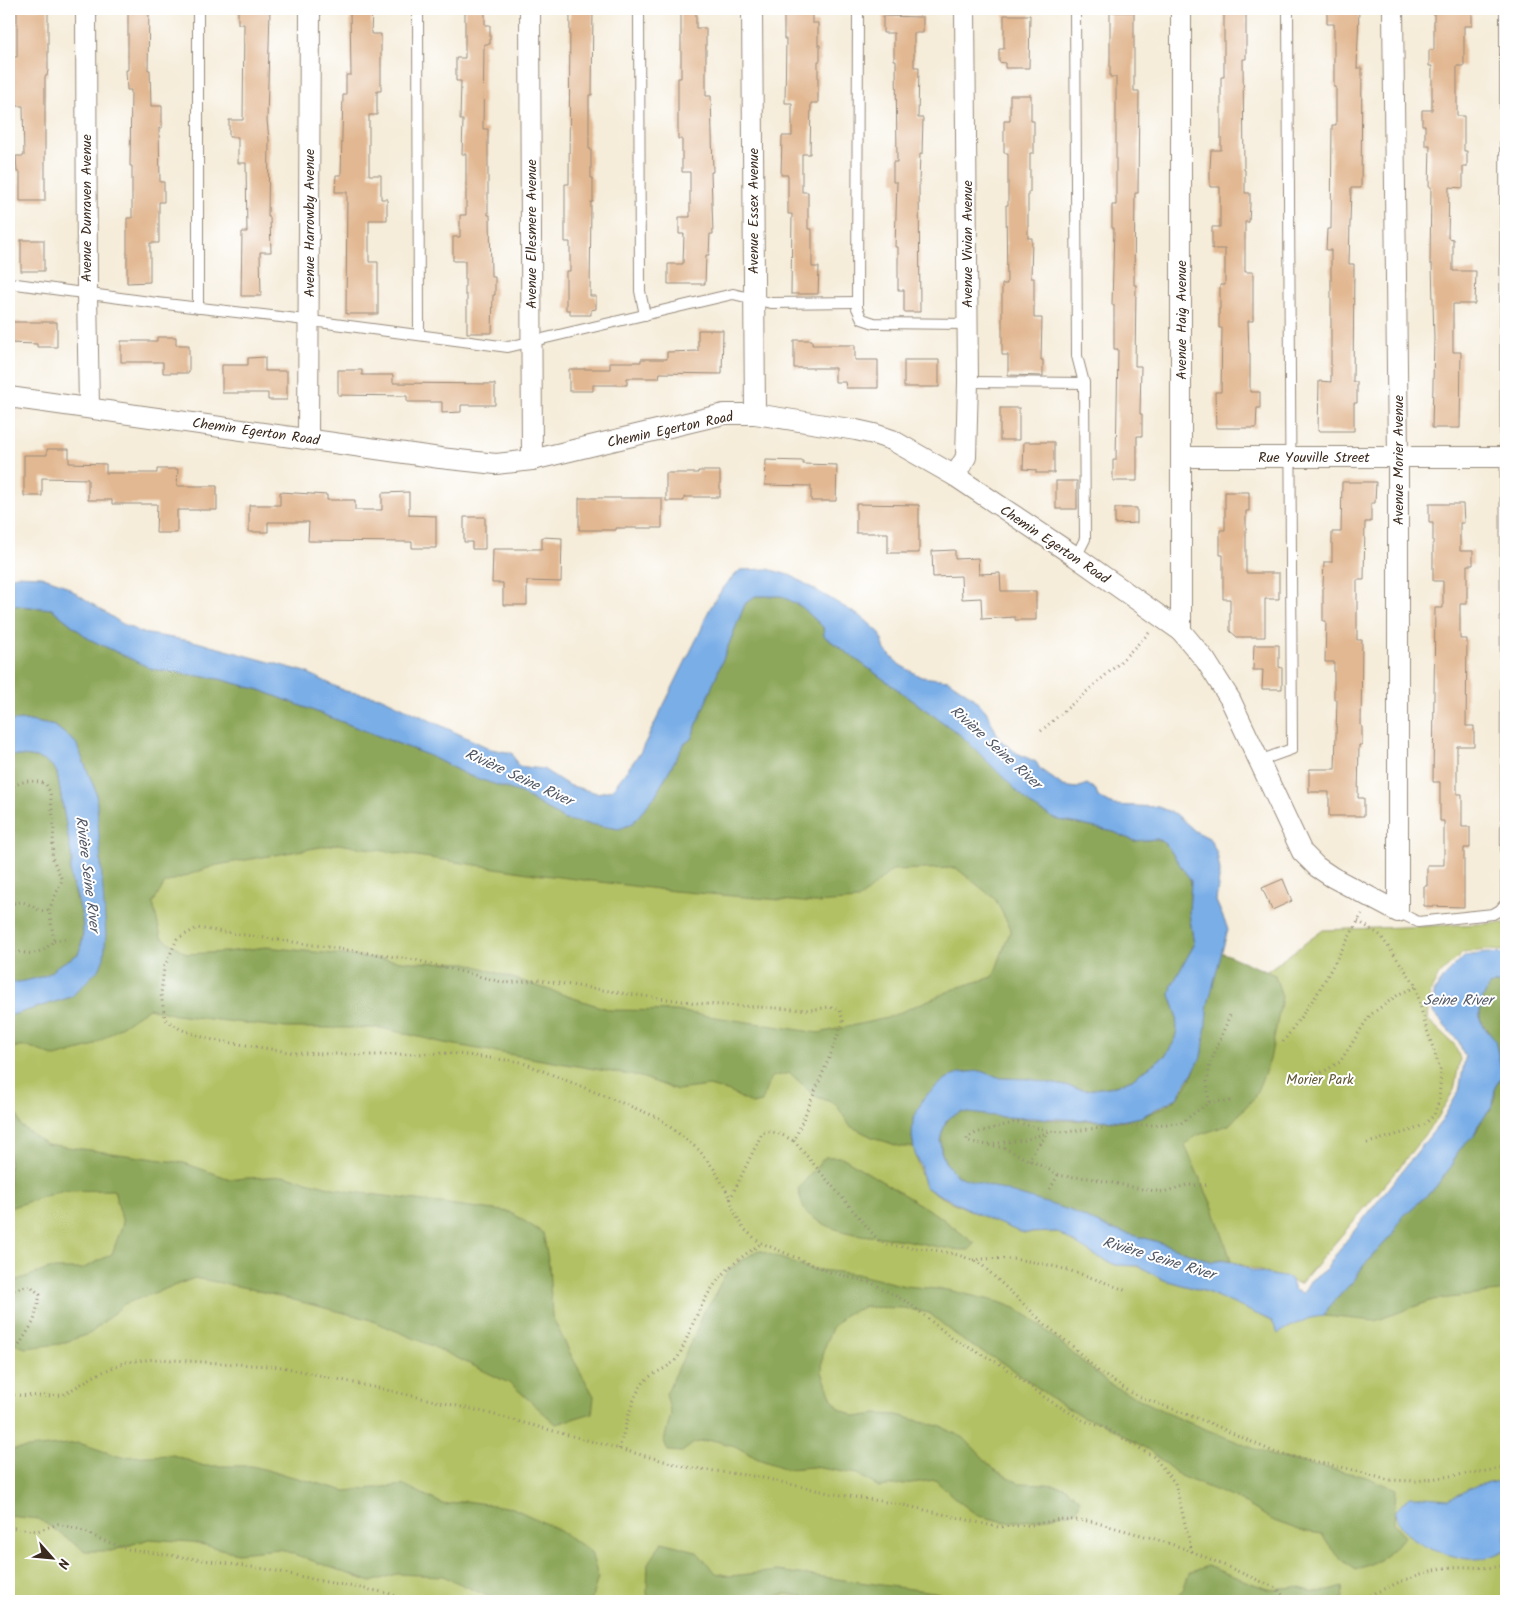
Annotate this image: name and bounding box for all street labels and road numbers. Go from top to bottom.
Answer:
street label: Avenue Dunraven Avenue [76,133,98,282]
street label: Avenue Essex Avenue [743,147,765,274]
street label: Avenue Harrowby Avenue [299,148,321,297]
street label: Avenue Ellesmere Avenue [521,159,543,309]
street label: Avenue Vivian Avenue [957,179,979,308]
street label: Avenue Haig Avenue [1171,260,1193,380]
street label: Avenue Morier Avenue [1388,394,1410,525]
street label: Chemin Egerton Road [605,406,736,454]
street label: Chemin Egerton Road [191,412,322,452]
street label: Rue Youville Street [1258,447,1370,469]
street label: Chemin Egerton Road [995,500,1115,590]

